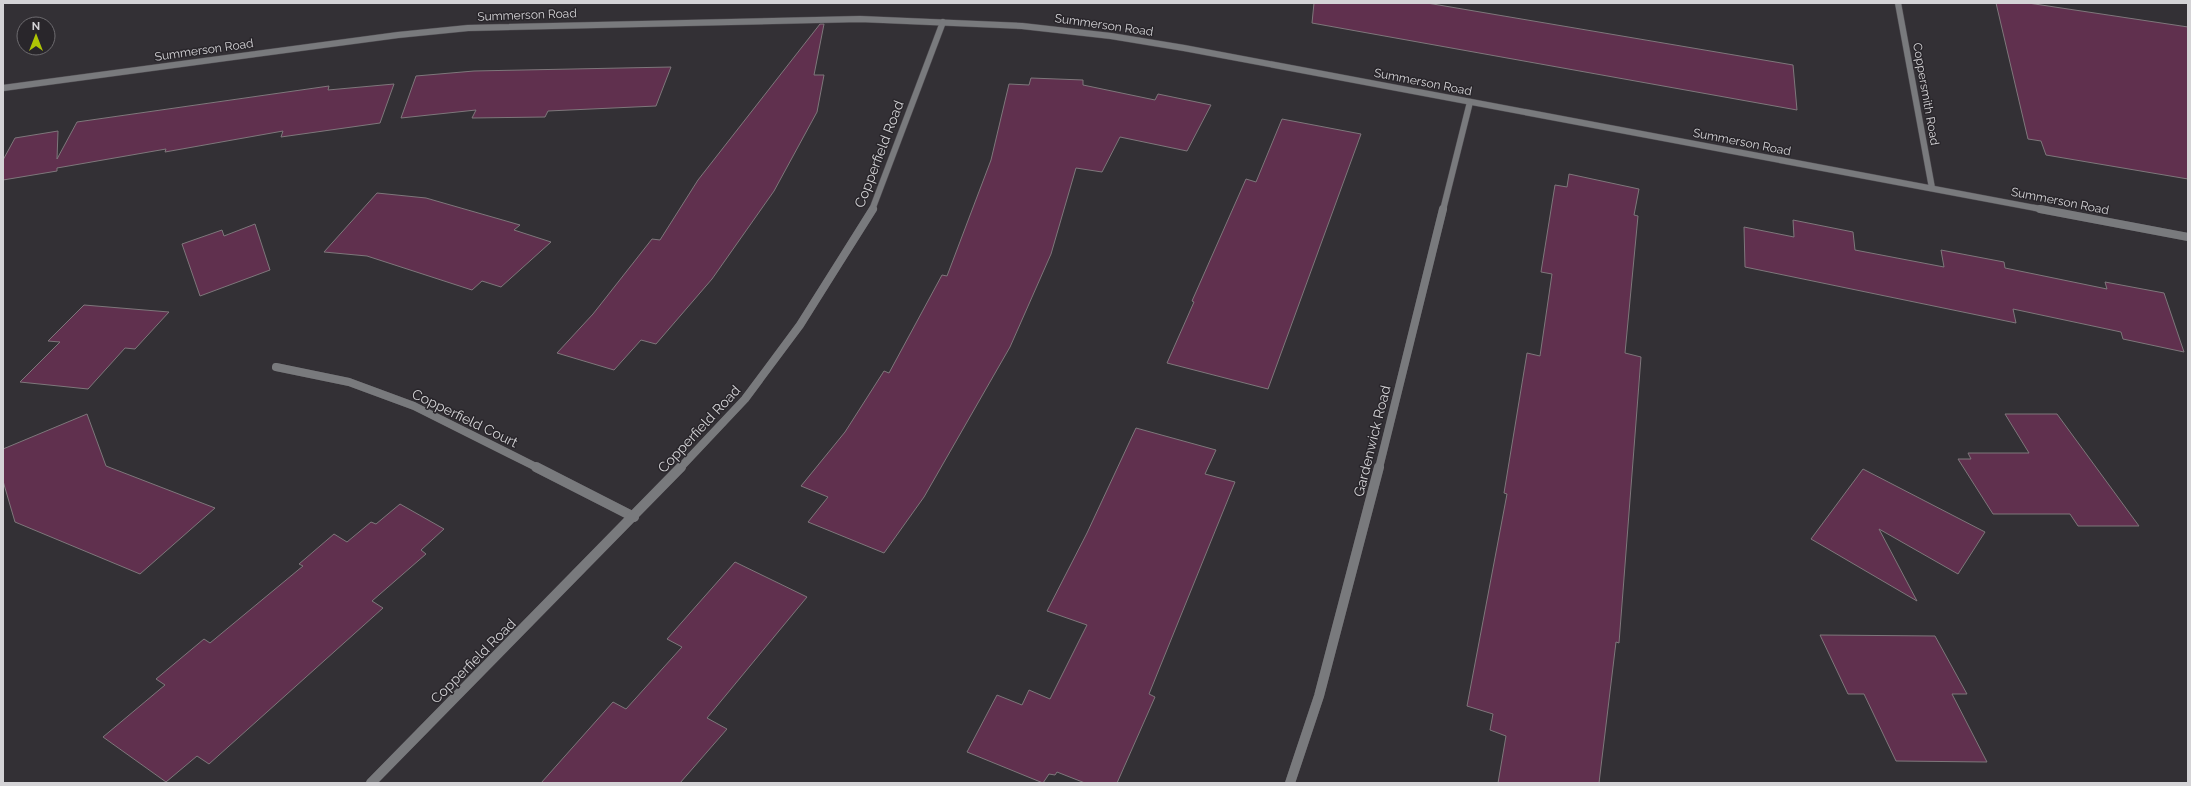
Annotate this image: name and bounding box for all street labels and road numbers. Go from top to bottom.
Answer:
street label: Summerson Road [477,6,577,24]
street label: Summerson Road [1054,11,1154,39]
street label: Summerson Road [154,36,254,64]
street label: Coppersmith Road [1910,42,1942,146]
street label: Summerson Road [1373,66,1473,98]
street label: Copperfield Road [851,98,907,210]
street label: Summerson Road [1692,126,1792,158]
street label: Summerson Road [2010,185,2110,217]
street label: Copperfield Road [655,382,743,476]
street label: Gardenwick Road [1350,384,1394,498]
street label: Copperfield Court [410,385,521,451]
street label: Copperfield Road [427,615,519,707]

